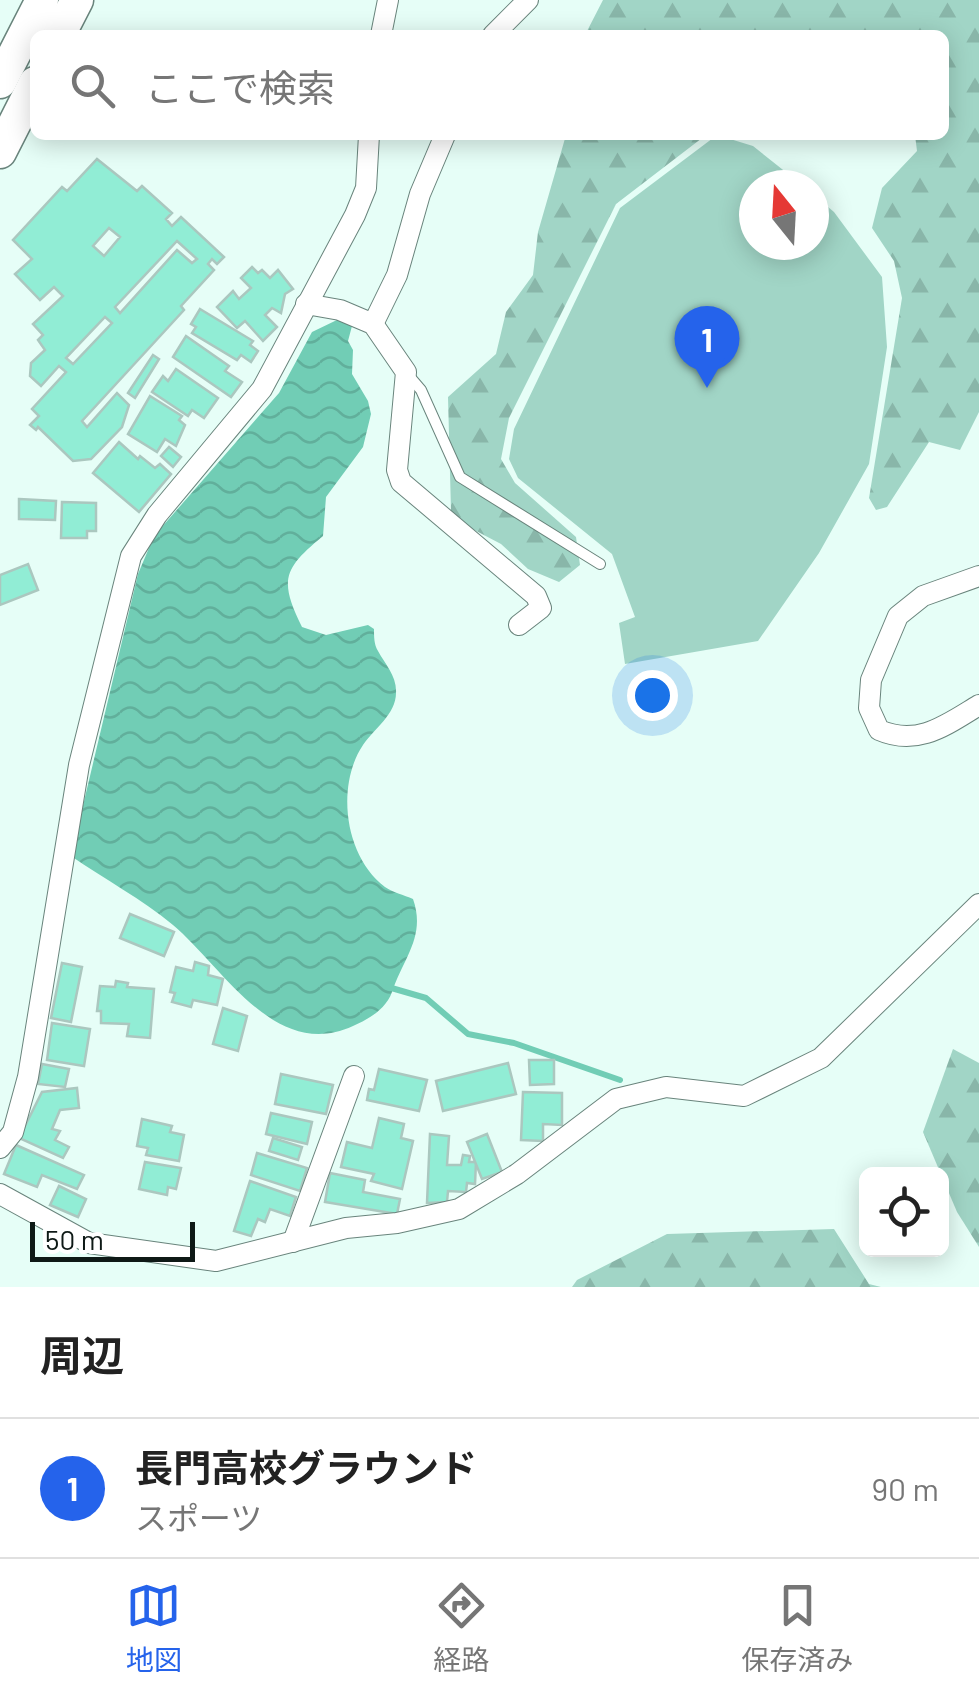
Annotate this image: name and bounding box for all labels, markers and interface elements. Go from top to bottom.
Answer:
search box [30,30,949,140]
icon: search [65,58,120,113]
text: ここで検索 [145,64,335,110]
north arrow [739,170,829,260]
pin: 1 [674,306,740,388]
your location [627,670,678,721]
map controls [859,1167,949,1257]
button: locate [859,1167,949,1257]
scale bar [30,1217,195,1262]
text: 50 m [45,1222,104,1256]
text: 周辺 [40,1329,124,1379]
text: 長門高校グラウンド [135,1444,477,1490]
text: 1 [67,1469,78,1507]
text: 90 m [871,1469,939,1507]
text: スポーツ [135,1498,262,1536]
tab: 地図 [126,1578,182,1678]
tab: 経路 [433,1578,489,1678]
tab: 保存済み [741,1578,853,1678]

